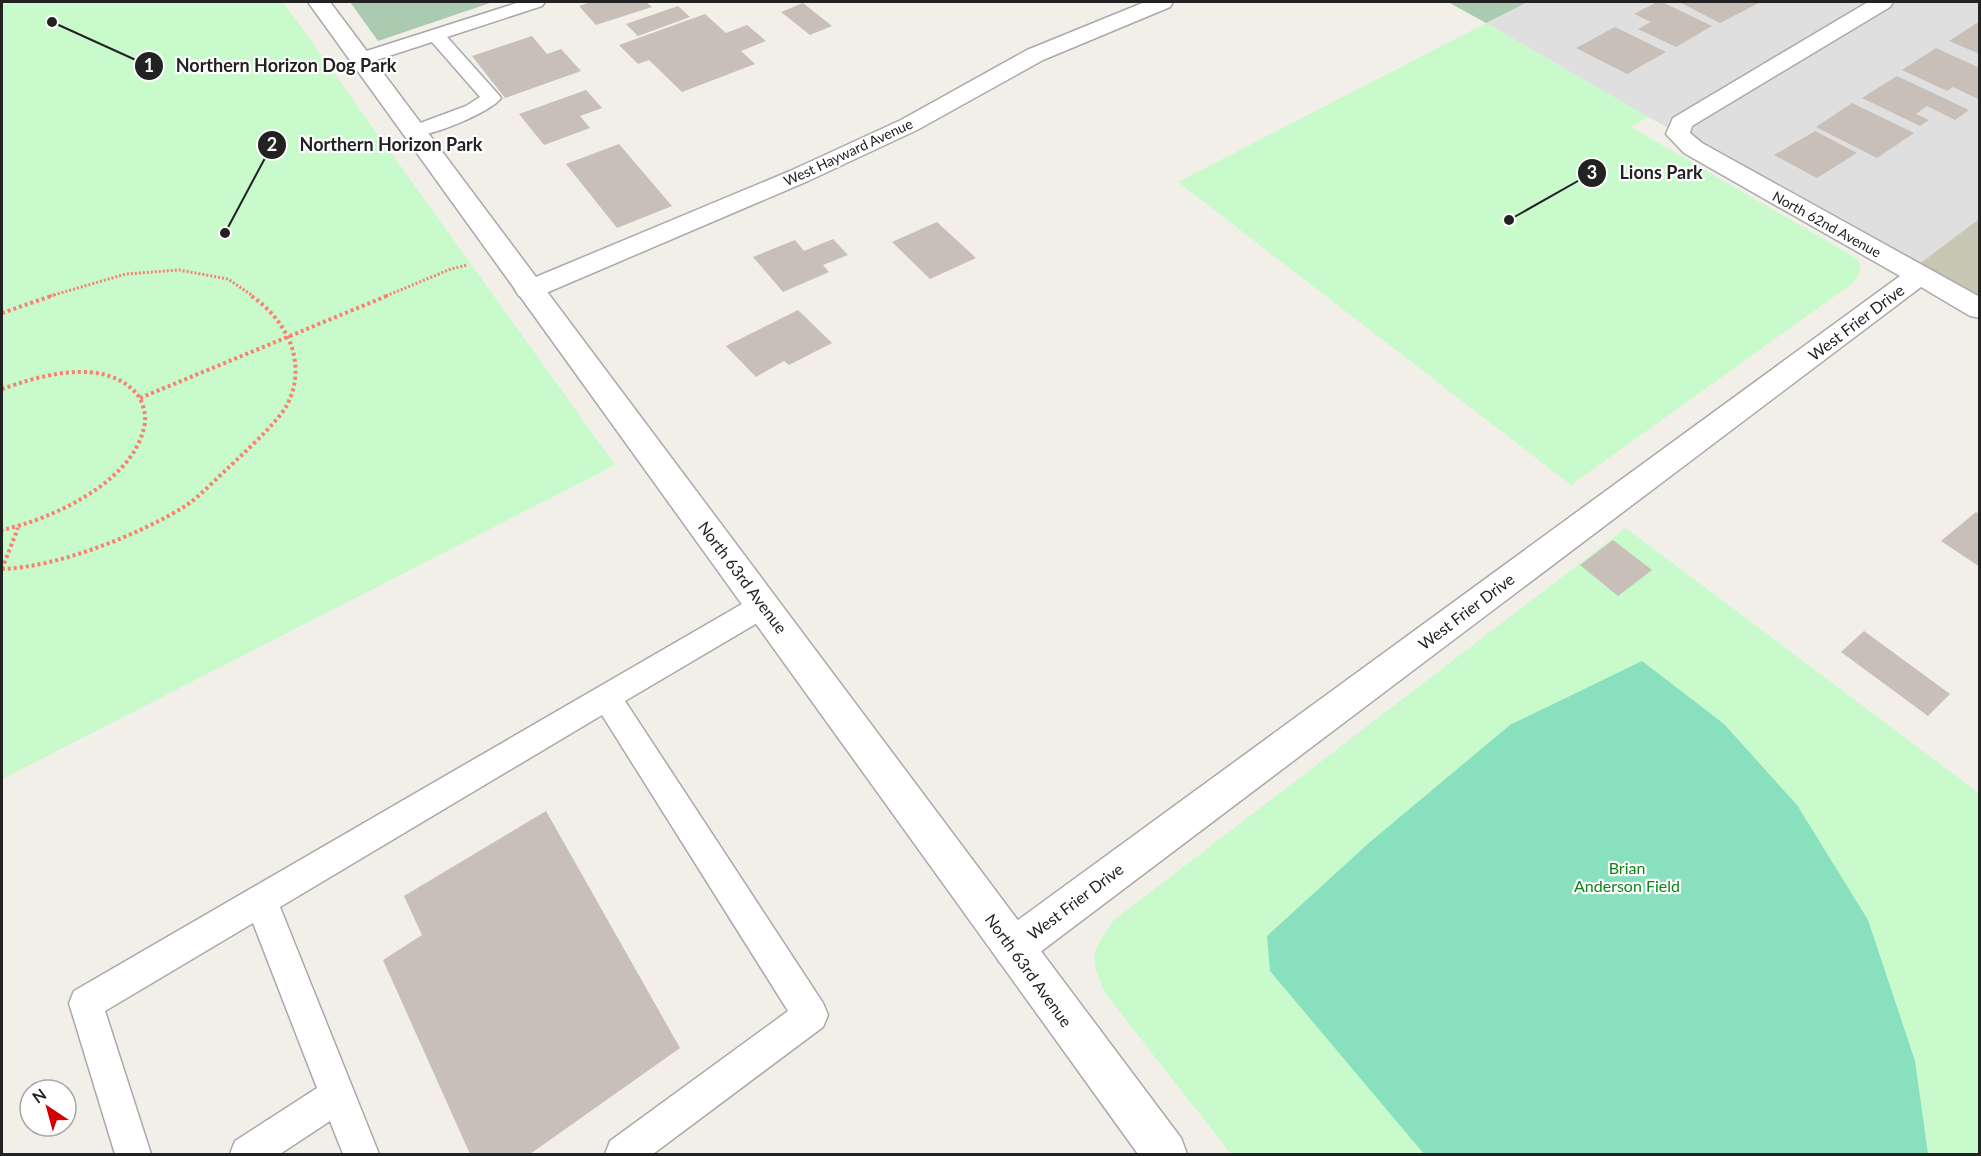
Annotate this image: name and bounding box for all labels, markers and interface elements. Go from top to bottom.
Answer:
callout: Northern Horizon Dog Park [134,48,408,84]
text: 1 [144,54,154,76]
text: Northern Horizon Dog Park [176,54,397,76]
street label: West Hayward Avenue [781,115,915,189]
callout: Northern Horizon Park [257,127,494,163]
text: 2 [267,133,277,155]
text: Northern Horizon Park [300,133,483,155]
callout: Lions Park [1577,155,1714,191]
text: 3 [1587,161,1597,183]
text: Lions Park [1619,161,1703,183]
street label: North 62nd Avenue [1770,187,1884,261]
street label: West Frier Drive [1804,280,1908,364]
street label: North 63rd Avenue [695,517,791,637]
street label: West Frier Drive [1414,569,1518,653]
park label: Brian Anderson Field [1574,858,1680,895]
street label: West Frier Drive [1023,859,1127,943]
street label: North 63rd Avenue [982,910,1076,1030]
north arrow [18,1078,78,1138]
text: N [28,1084,49,1107]

